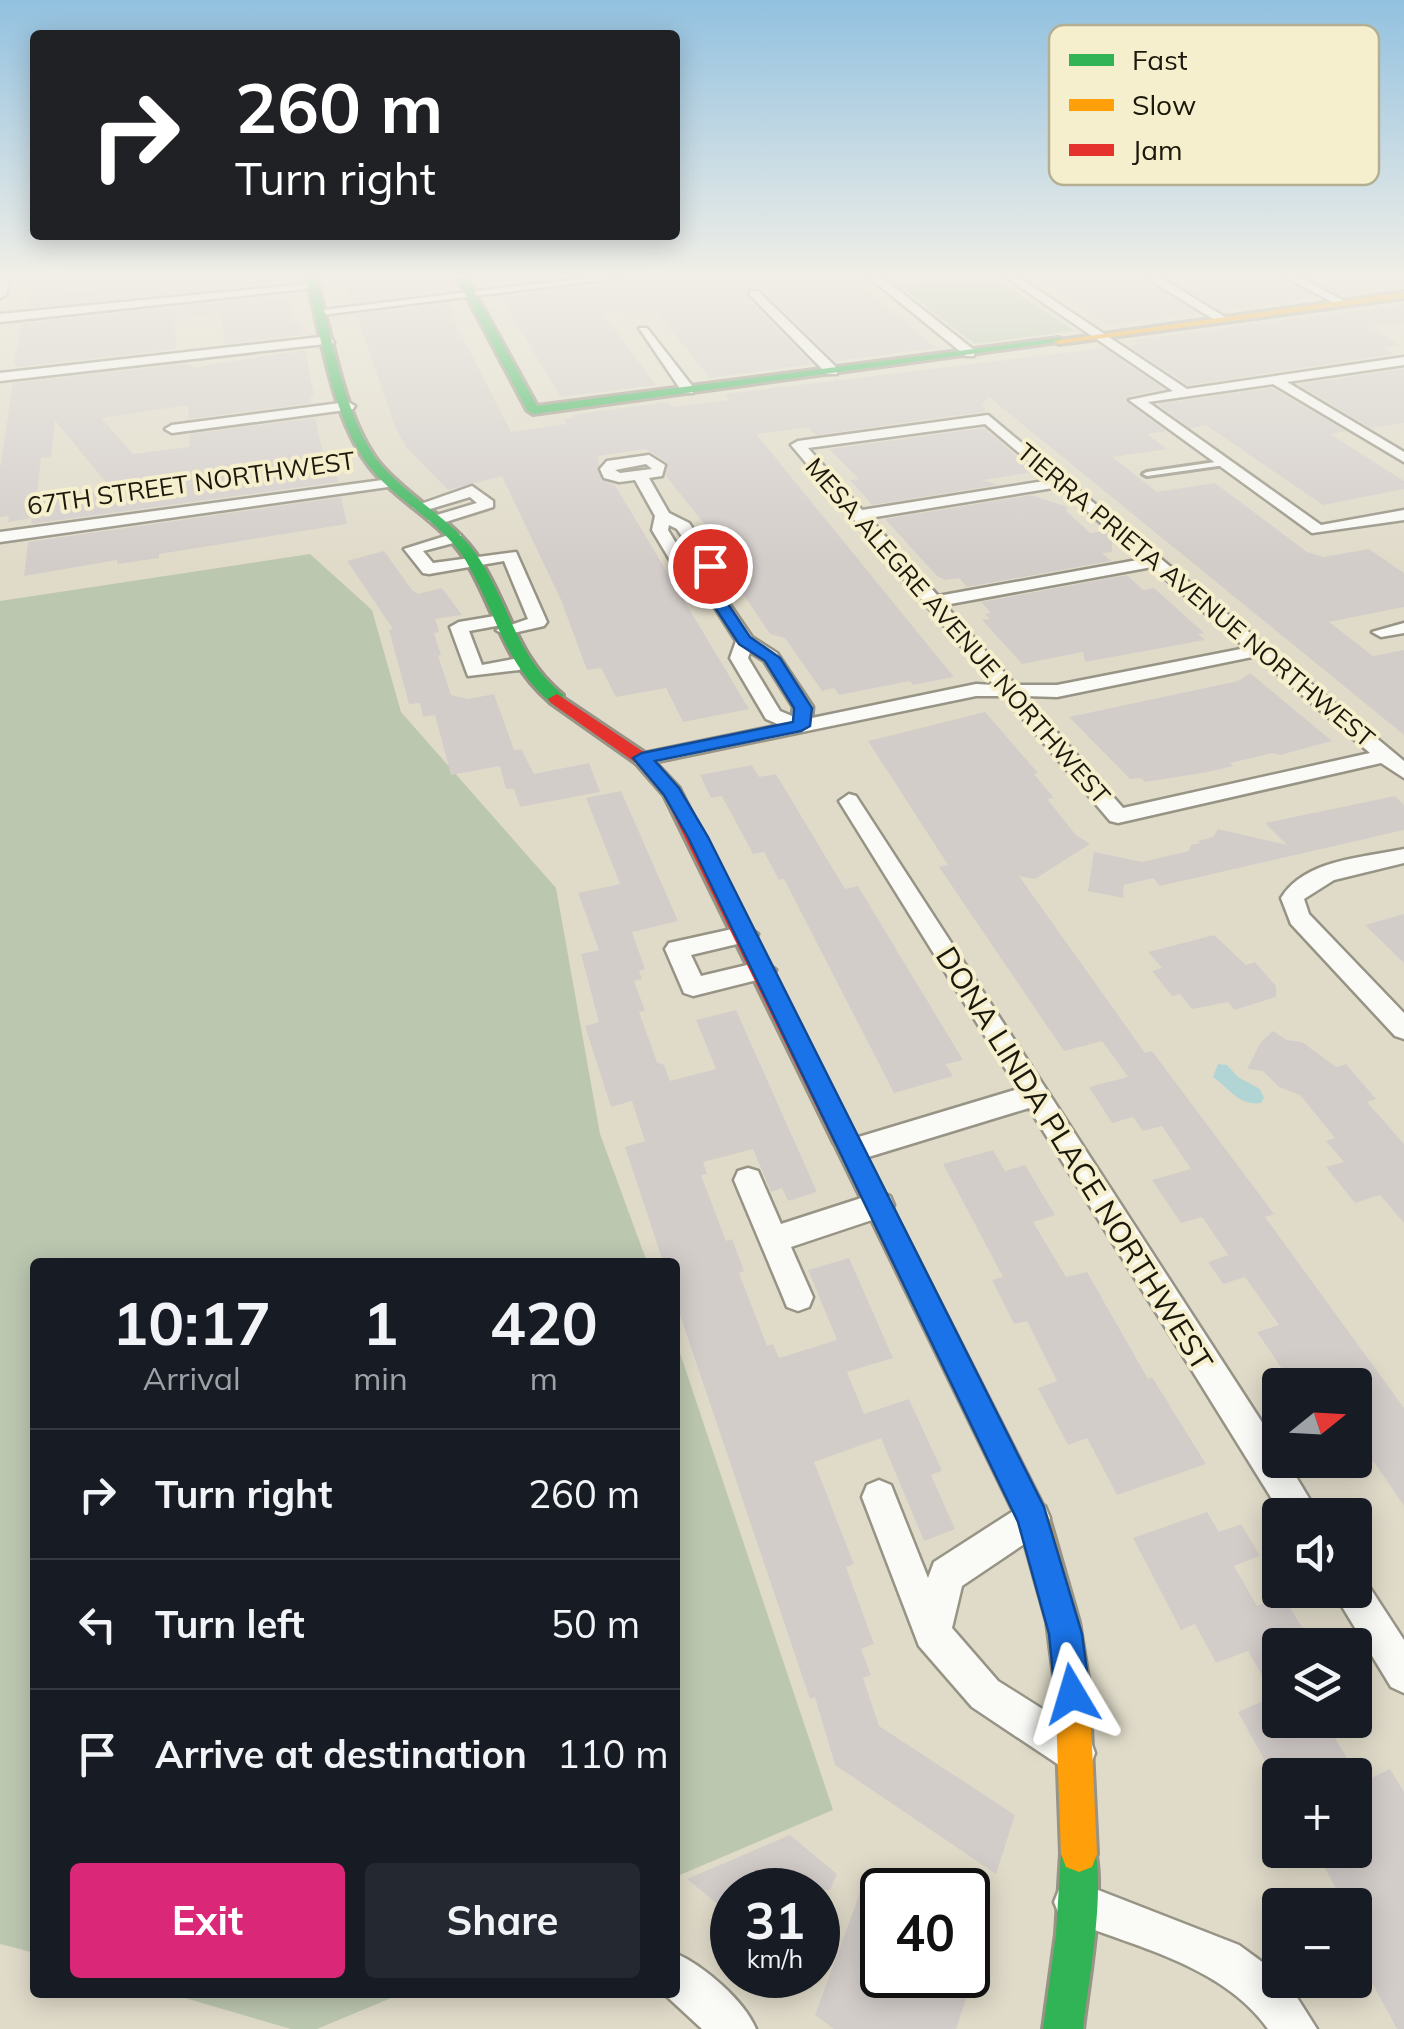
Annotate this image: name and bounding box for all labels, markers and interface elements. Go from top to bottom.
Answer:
legend [1049,25,1379,185]
text: Fast [1132,42,1188,77]
text: 260 m [235,63,443,151]
icon: right [70,70,200,200]
text: Slow [1132,87,1196,122]
text: Jam [1132,132,1183,167]
text: Turn right [235,150,436,206]
street label: TIERRA PRIETA AVENUE NORTHWEST [1011,436,1381,753]
street label: 67TH STREET NORTHWEST [25,444,357,521]
street label: MESA ALEGRE AVENUE NORTHWEST [800,451,1117,810]
pin [668,524,753,609]
icon: arrive [683,539,738,594]
street label: DONA LINDA PLACE NORTHWEST [928,939,1222,1378]
text: 10:17 [112,1285,271,1360]
text: 1 [362,1285,398,1360]
text: 420 [490,1285,598,1360]
text: Arrival [143,1358,241,1398]
text: min [353,1358,408,1398]
text: m [530,1358,558,1398]
north arrow [1262,1368,1372,1478]
map controls [1262,1368,1372,1998]
icon: right [70,1467,125,1522]
text: Turn right [155,1470,332,1518]
text: 260 m [528,1470,640,1518]
button: sound [1262,1498,1372,1608]
icon: left [70,1597,125,1652]
text: Turn left [155,1600,305,1648]
text: 50 m [551,1600,640,1648]
button: layers [1262,1628,1372,1738]
position arrow [1020,1642,1124,1746]
icon: arrive [70,1727,125,1782]
text: Arrive at destination [155,1730,527,1778]
text: 110 m [557,1730,669,1778]
button: + [1262,1758,1372,1868]
button: Exit [70,1863,345,1978]
button: Share [365,1863,640,1978]
speed limit sign: 40 [860,1868,990,1998]
button: − [1262,1888,1372,1998]
text: 31 [745,1889,805,1952]
text: km/h [747,1943,803,1974]

